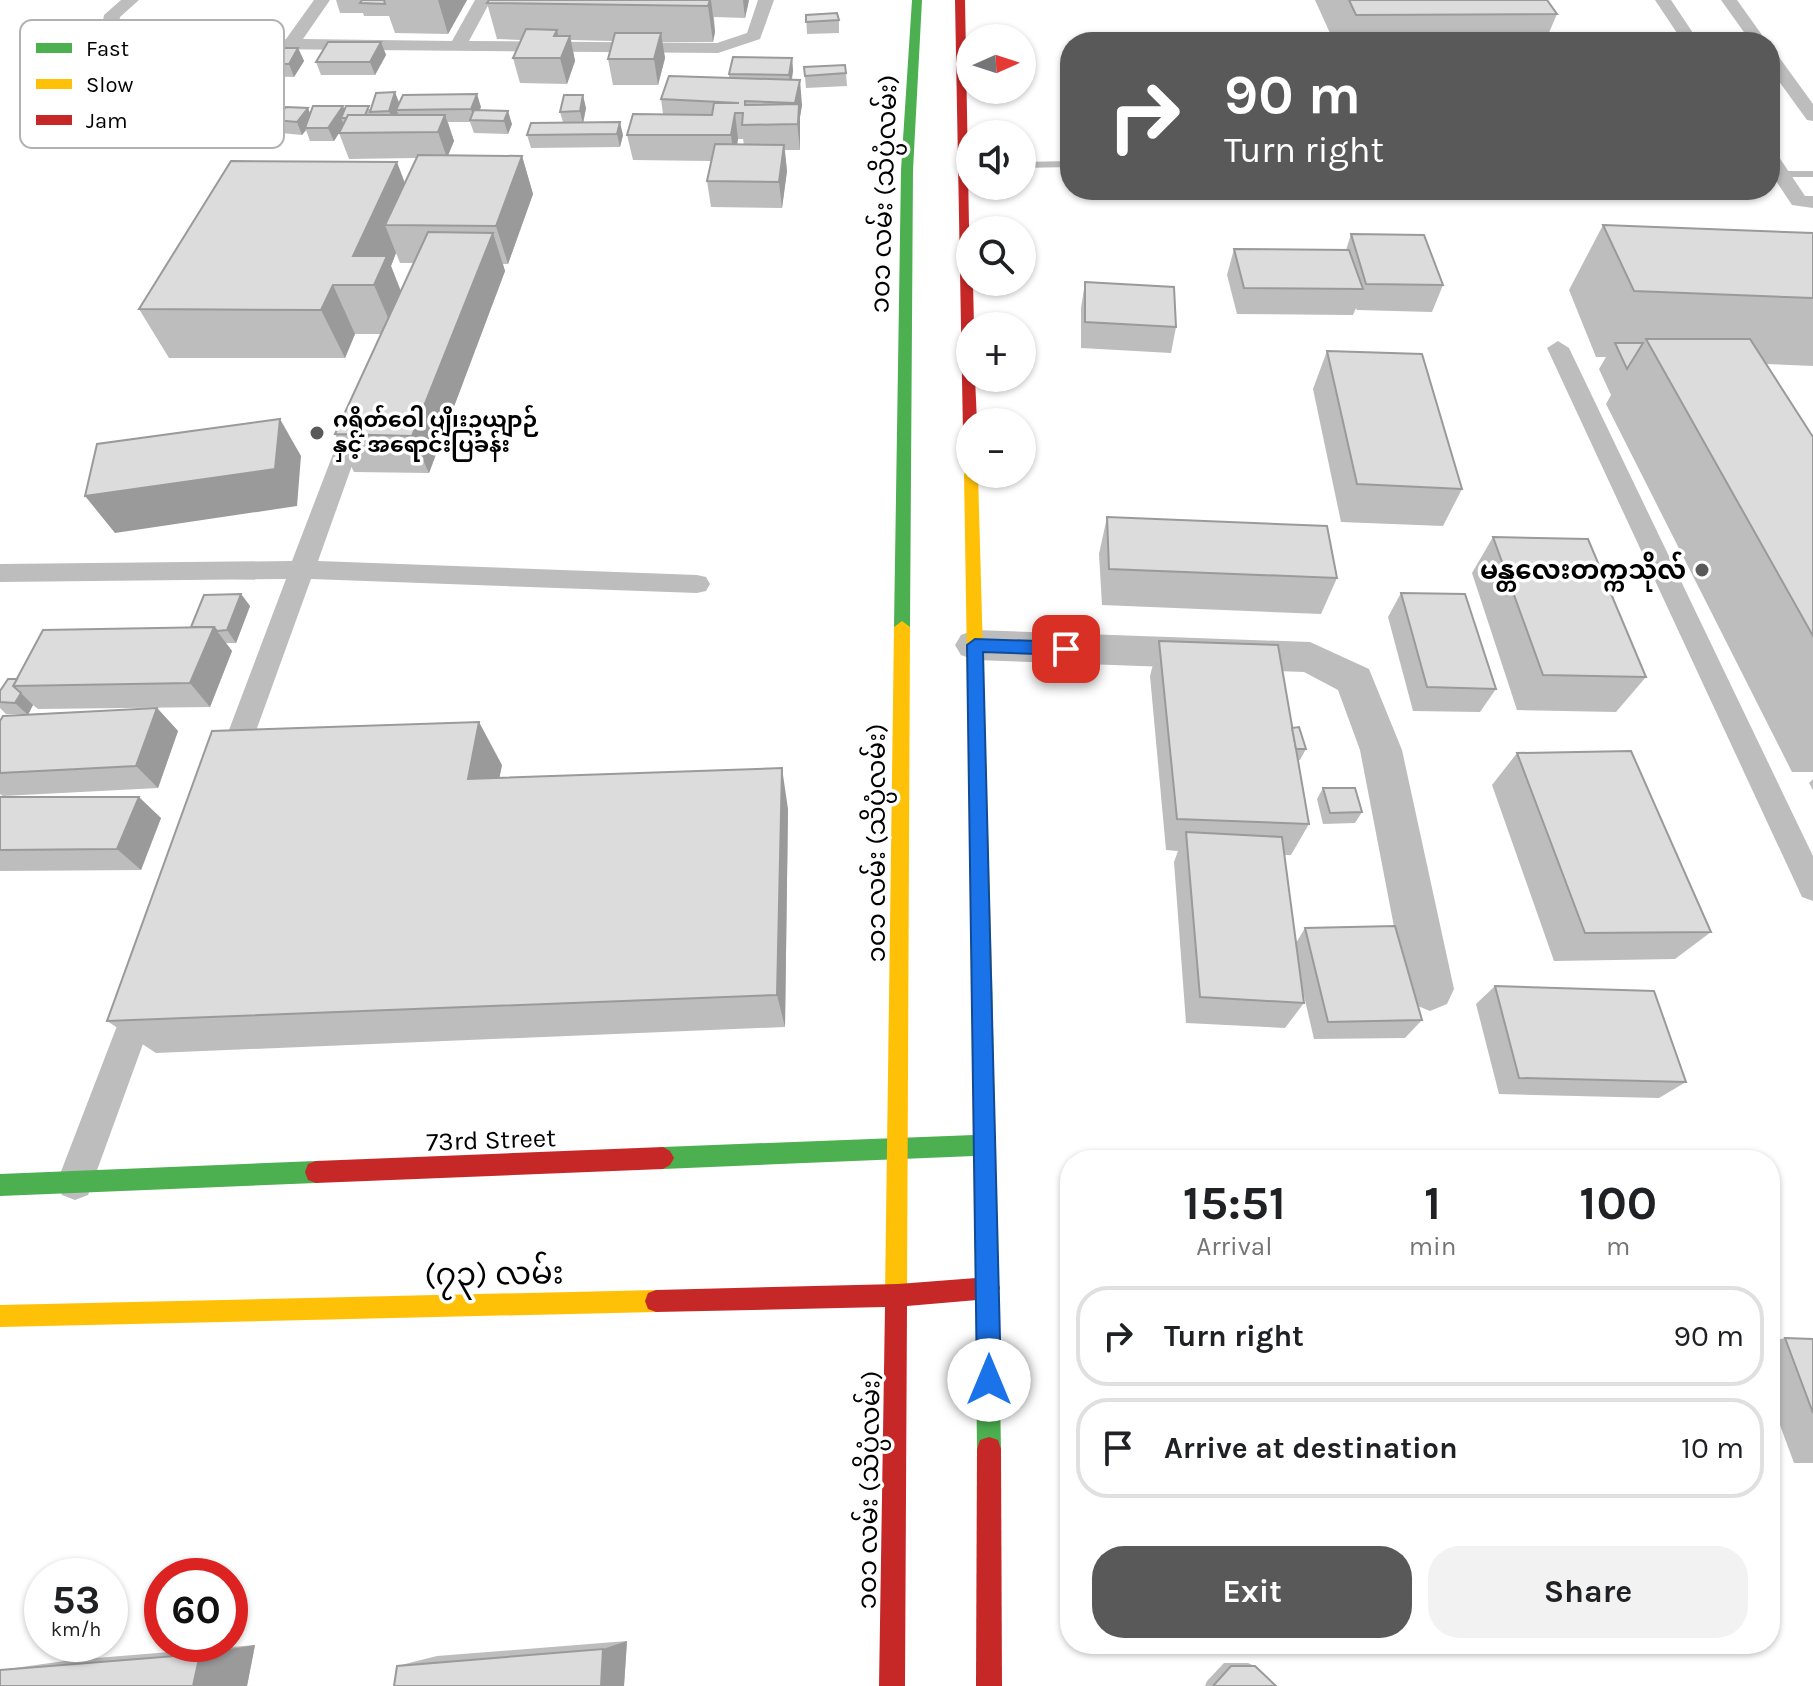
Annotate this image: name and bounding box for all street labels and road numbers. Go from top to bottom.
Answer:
street label: ၁၀၁ လမ်း (သိပ္ပံလမ်း) [862,74,909,314]
street label: ၁၀၁ လမ်း (သိပ္ပံလမ်း) [859,724,897,962]
street label: 73rd Street [426,1122,557,1158]
street label: (၇၃) လမ်း [424,1249,564,1301]
street label: ၁၀၁ လမ်း (သိပ္ပံလမ်း) [849,1370,892,1610]

